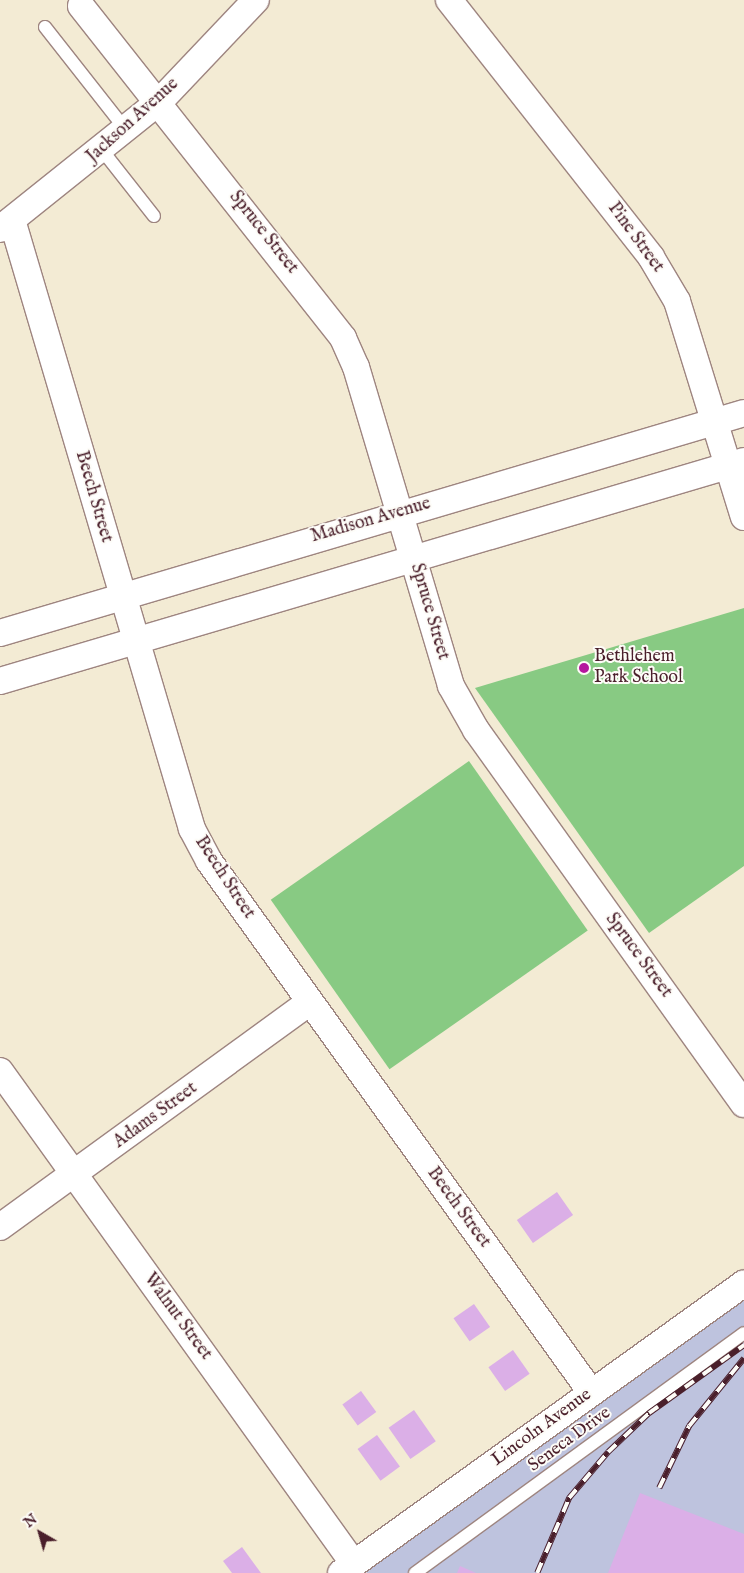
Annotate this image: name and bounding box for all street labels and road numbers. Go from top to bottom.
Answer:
street label: Jackson Avenue [82,74,184,168]
street label: Spruce Street [224,187,302,279]
street label: Pine Street [602,199,668,277]
street label: Beech Street [70,449,116,545]
street label: Madison Avenue [309,494,433,548]
street label: Spruce Street [405,561,453,663]
street label: Beech Street [189,833,259,923]
street label: Spruce Street [600,909,676,1003]
street label: Adams Street [110,1078,202,1154]
street label: Beech Street [422,1163,494,1253]
street label: Walnut Street [138,1269,216,1365]
street label: Lincoln Avenue [488,1385,596,1471]
street label: Seneca Drive [525,1403,615,1477]

